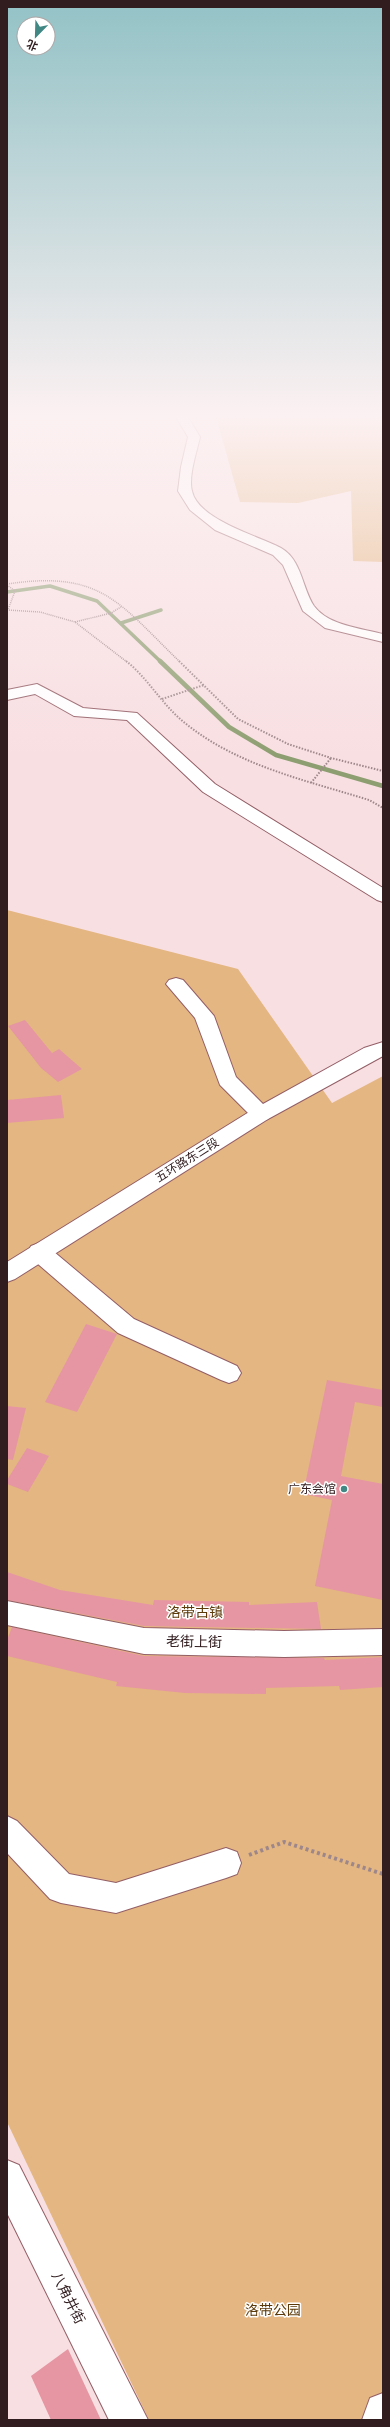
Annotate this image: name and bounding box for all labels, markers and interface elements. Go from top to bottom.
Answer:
north arrow [16,16,56,56]
text: 北 [25,37,40,53]
street label: 五环路东三段 [153,1135,221,1185]
place label: 广东会馆 [288,1482,336,1496]
marker: 广东会馆 [339,1484,349,1494]
park label: 洛带古镇 [167,1604,223,1621]
street label: 老街上街 [166,1633,222,1651]
street label: 八角井街 [48,2269,88,2327]
park label: 洛带公园 [245,2302,301,2319]

